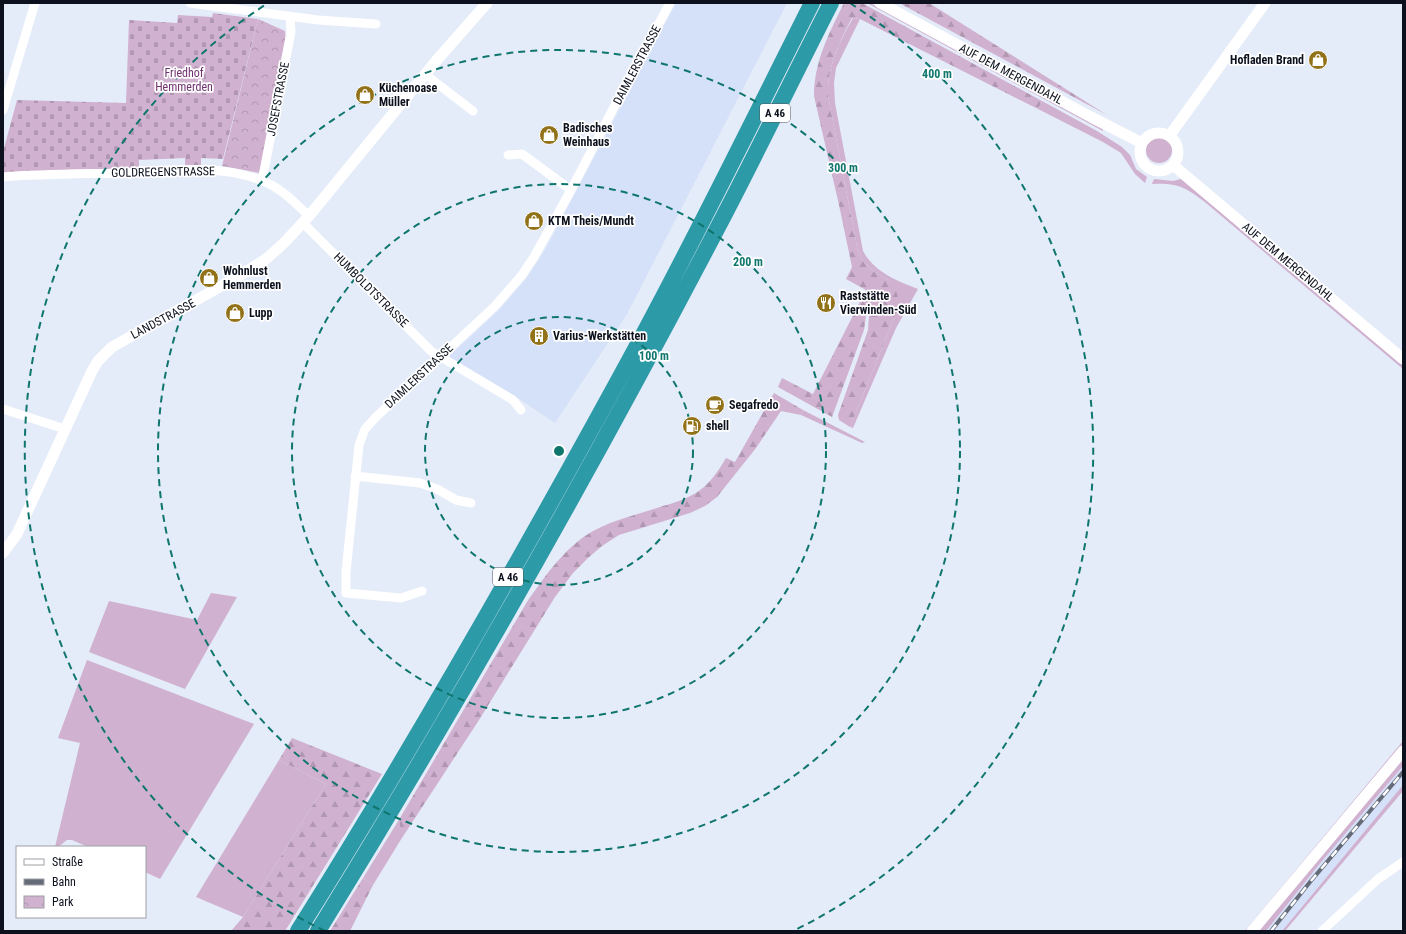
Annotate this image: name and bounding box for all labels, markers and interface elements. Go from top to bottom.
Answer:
street label: DAIMLERSTRASSE [610,23,664,107]
street label: AUF DEM MERGENDAHL [957,41,1065,107]
shop icon: Hofladen Brand [1307,49,1329,71]
place label: Hofladen Brand [1230,53,1304,67]
street label: JOSEFSTRASSE [264,61,292,137]
park label: Friedhof Hemmerden [155,66,213,94]
text: 400 m [922,67,952,81]
place label: Küchenoase Müller [379,81,438,109]
shop icon: Küchenoase Müller [354,84,376,106]
road number: A 46 [760,104,790,122]
place label: Badisches Weinhaus [563,121,613,149]
shop icon: Badisches Weinhaus [538,124,560,146]
text: 300 m [828,161,858,175]
street label: GOLDREGENSTRASSE [111,164,215,180]
shop icon: KTM Theis/Mundt [523,210,545,232]
place label: KTM Theis/Mundt [548,214,634,228]
street label: AUF DEM MERGENDAHL [1239,220,1337,305]
street label: HUMBOLDTSTRASSE [331,250,411,330]
text: 200 m [733,255,763,269]
place label: Wohnlust Hemmerden [223,264,281,292]
shop icon: Wohnlust Hemmerden [198,267,220,289]
place label: Raststätte Vierwinden-Süd [840,289,917,317]
restaurant icon: Raststätte Vierwinden-Süd [815,292,837,314]
street label: LANDSTRASSE [128,296,198,342]
shop icon: Lupp [224,302,246,324]
place label: Lupp [249,306,272,320]
building icon: Varius-Werkstätten [528,325,550,347]
place label: Varius-Werkstätten [553,329,646,343]
street label: DAIMLERSTRASSE [382,341,456,411]
text: 100 m [639,349,669,363]
cafe icon: Segafredo [704,394,726,416]
place label: Segafredo [729,398,778,412]
fuel station icon: shell [681,415,703,437]
place label: shell [706,419,729,433]
centre of rings [552,444,566,458]
road number: A 46 [493,568,523,586]
legend [16,846,146,918]
text: Straße [52,855,83,869]
text: Bahn [52,875,76,889]
text: Park [52,895,74,909]

